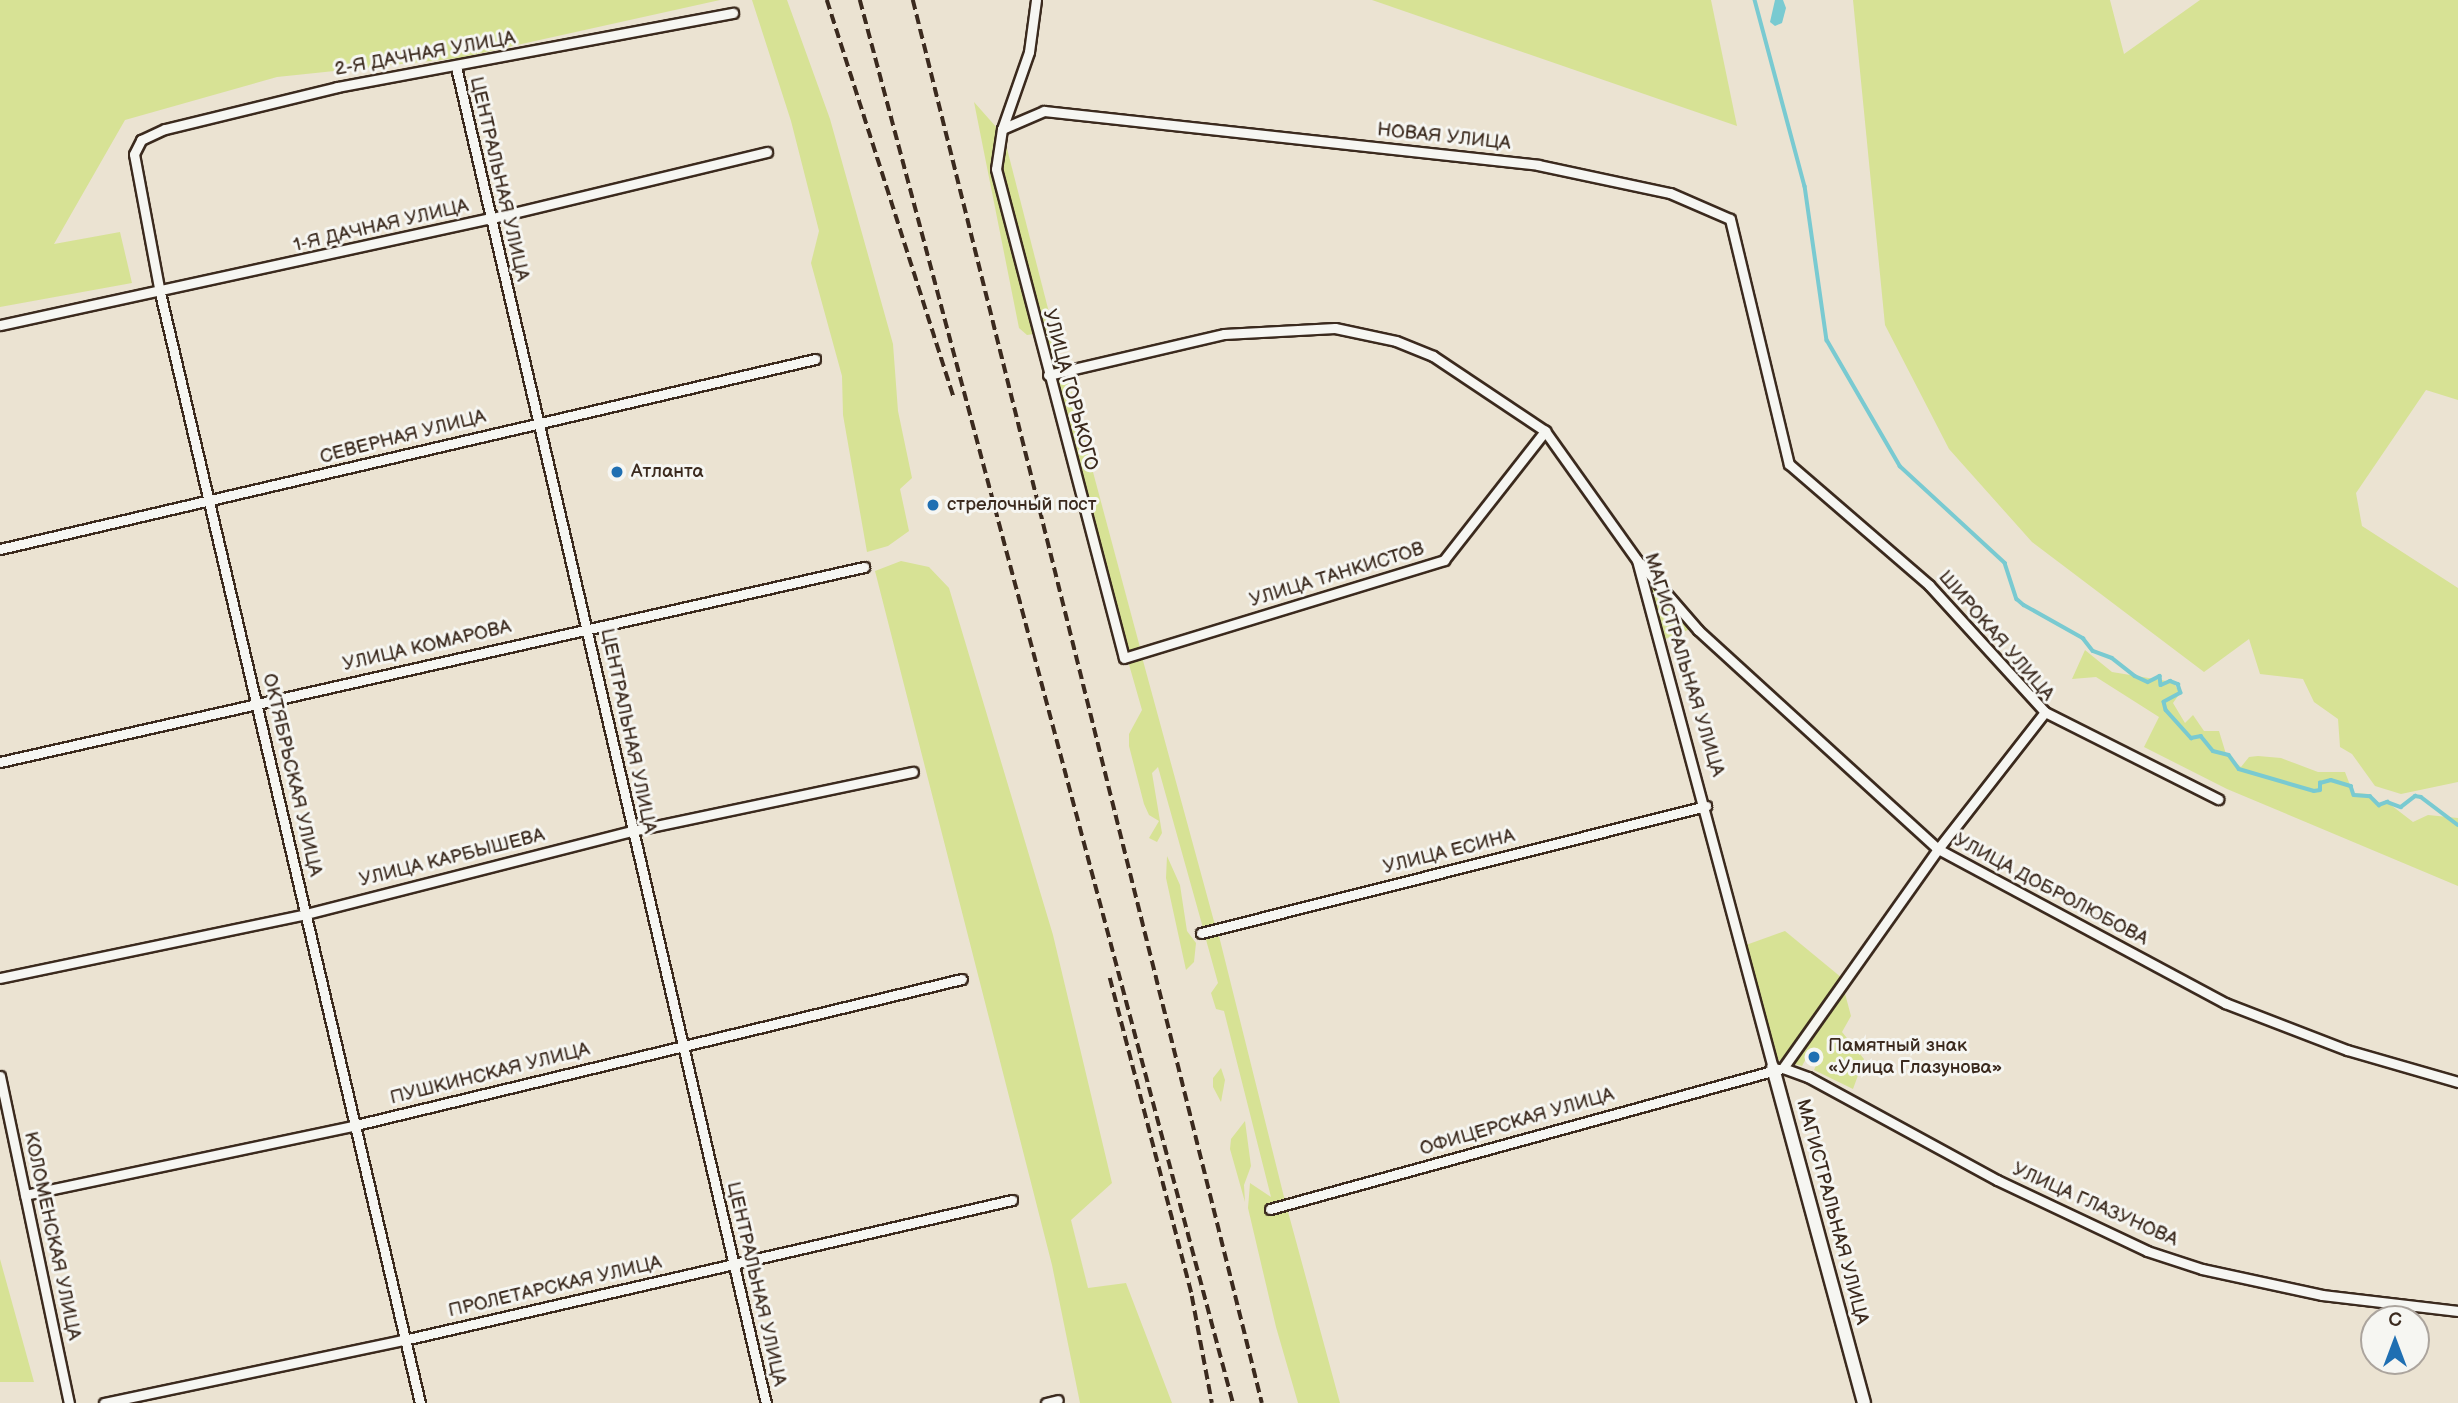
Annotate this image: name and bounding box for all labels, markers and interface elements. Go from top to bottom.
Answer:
street label: 2-Я ДАЧНАЯ УЛИЦА [333,27,517,81]
street label: ЦЕНТРАЛЬНАЯ УЛИЦА [464,75,534,283]
street label: НОВАЯ УЛИЦА [1376,119,1512,155]
street label: 1-Я ДАЧНАЯ УЛИЦА [291,195,471,257]
street label: УЛИЦА ГОРЬКОГО [1037,307,1103,473]
street label: СЕВЕРНАЯ УЛИЦА [318,405,488,469]
place label: Атланта [631,461,704,483]
marker: Атланта [609,464,625,480]
place label: стрелочный пост [947,494,1096,516]
marker: стрелочный пост [925,497,941,513]
street label: УЛИЦА ТАНКИСТОВ [1247,538,1427,612]
street label: МАГИСТРАЛЬНАЯ УЛИЦА [1639,550,1729,780]
street label: ШИРОКАЯ УЛИЦА [1933,566,2059,706]
street label: УЛИЦА КОМАРОВА [341,616,513,676]
street label: ЦЕНТРАЛЬНАЯ УЛИЦА [595,626,661,836]
street label: ОКТЯБРЬСКАЯ УЛИЦА [258,671,326,879]
street label: УЛИЦА КАРБЫШЕВА [357,824,547,892]
street label: УЛИЦА ЕСИНА [1381,825,1517,879]
street label: УЛИЦА ДОБРОЛЮБОВА [1950,829,2152,951]
place label: Памятный знак «Улица Глазунова» [1828,1035,2002,1079]
street label: ПУШКИНСКАЯ УЛИЦА [388,1038,592,1110]
marker: Памятный знак «Улица Глазунова» [1806,1049,1822,1065]
street label: ОФИЦЕРСКАЯ УЛИЦА [1417,1083,1617,1161]
street label: МАГИСТРАЛЬНАЯ УЛИЦА [1791,1097,1873,1327]
street label: КОЛОМЕНСКАЯ УЛИЦА [19,1130,85,1342]
street label: УЛИЦА ГЛАЗУНОВА [2009,1158,2181,1252]
street label: ЦЕНТРАЛЬНАЯ УЛИЦА [721,1180,791,1388]
street label: ПРОЛЕТАРСКАЯ УЛИЦА [446,1251,664,1323]
north arrow [2360,1305,2430,1375]
text: С [2388,1309,2402,1332]

